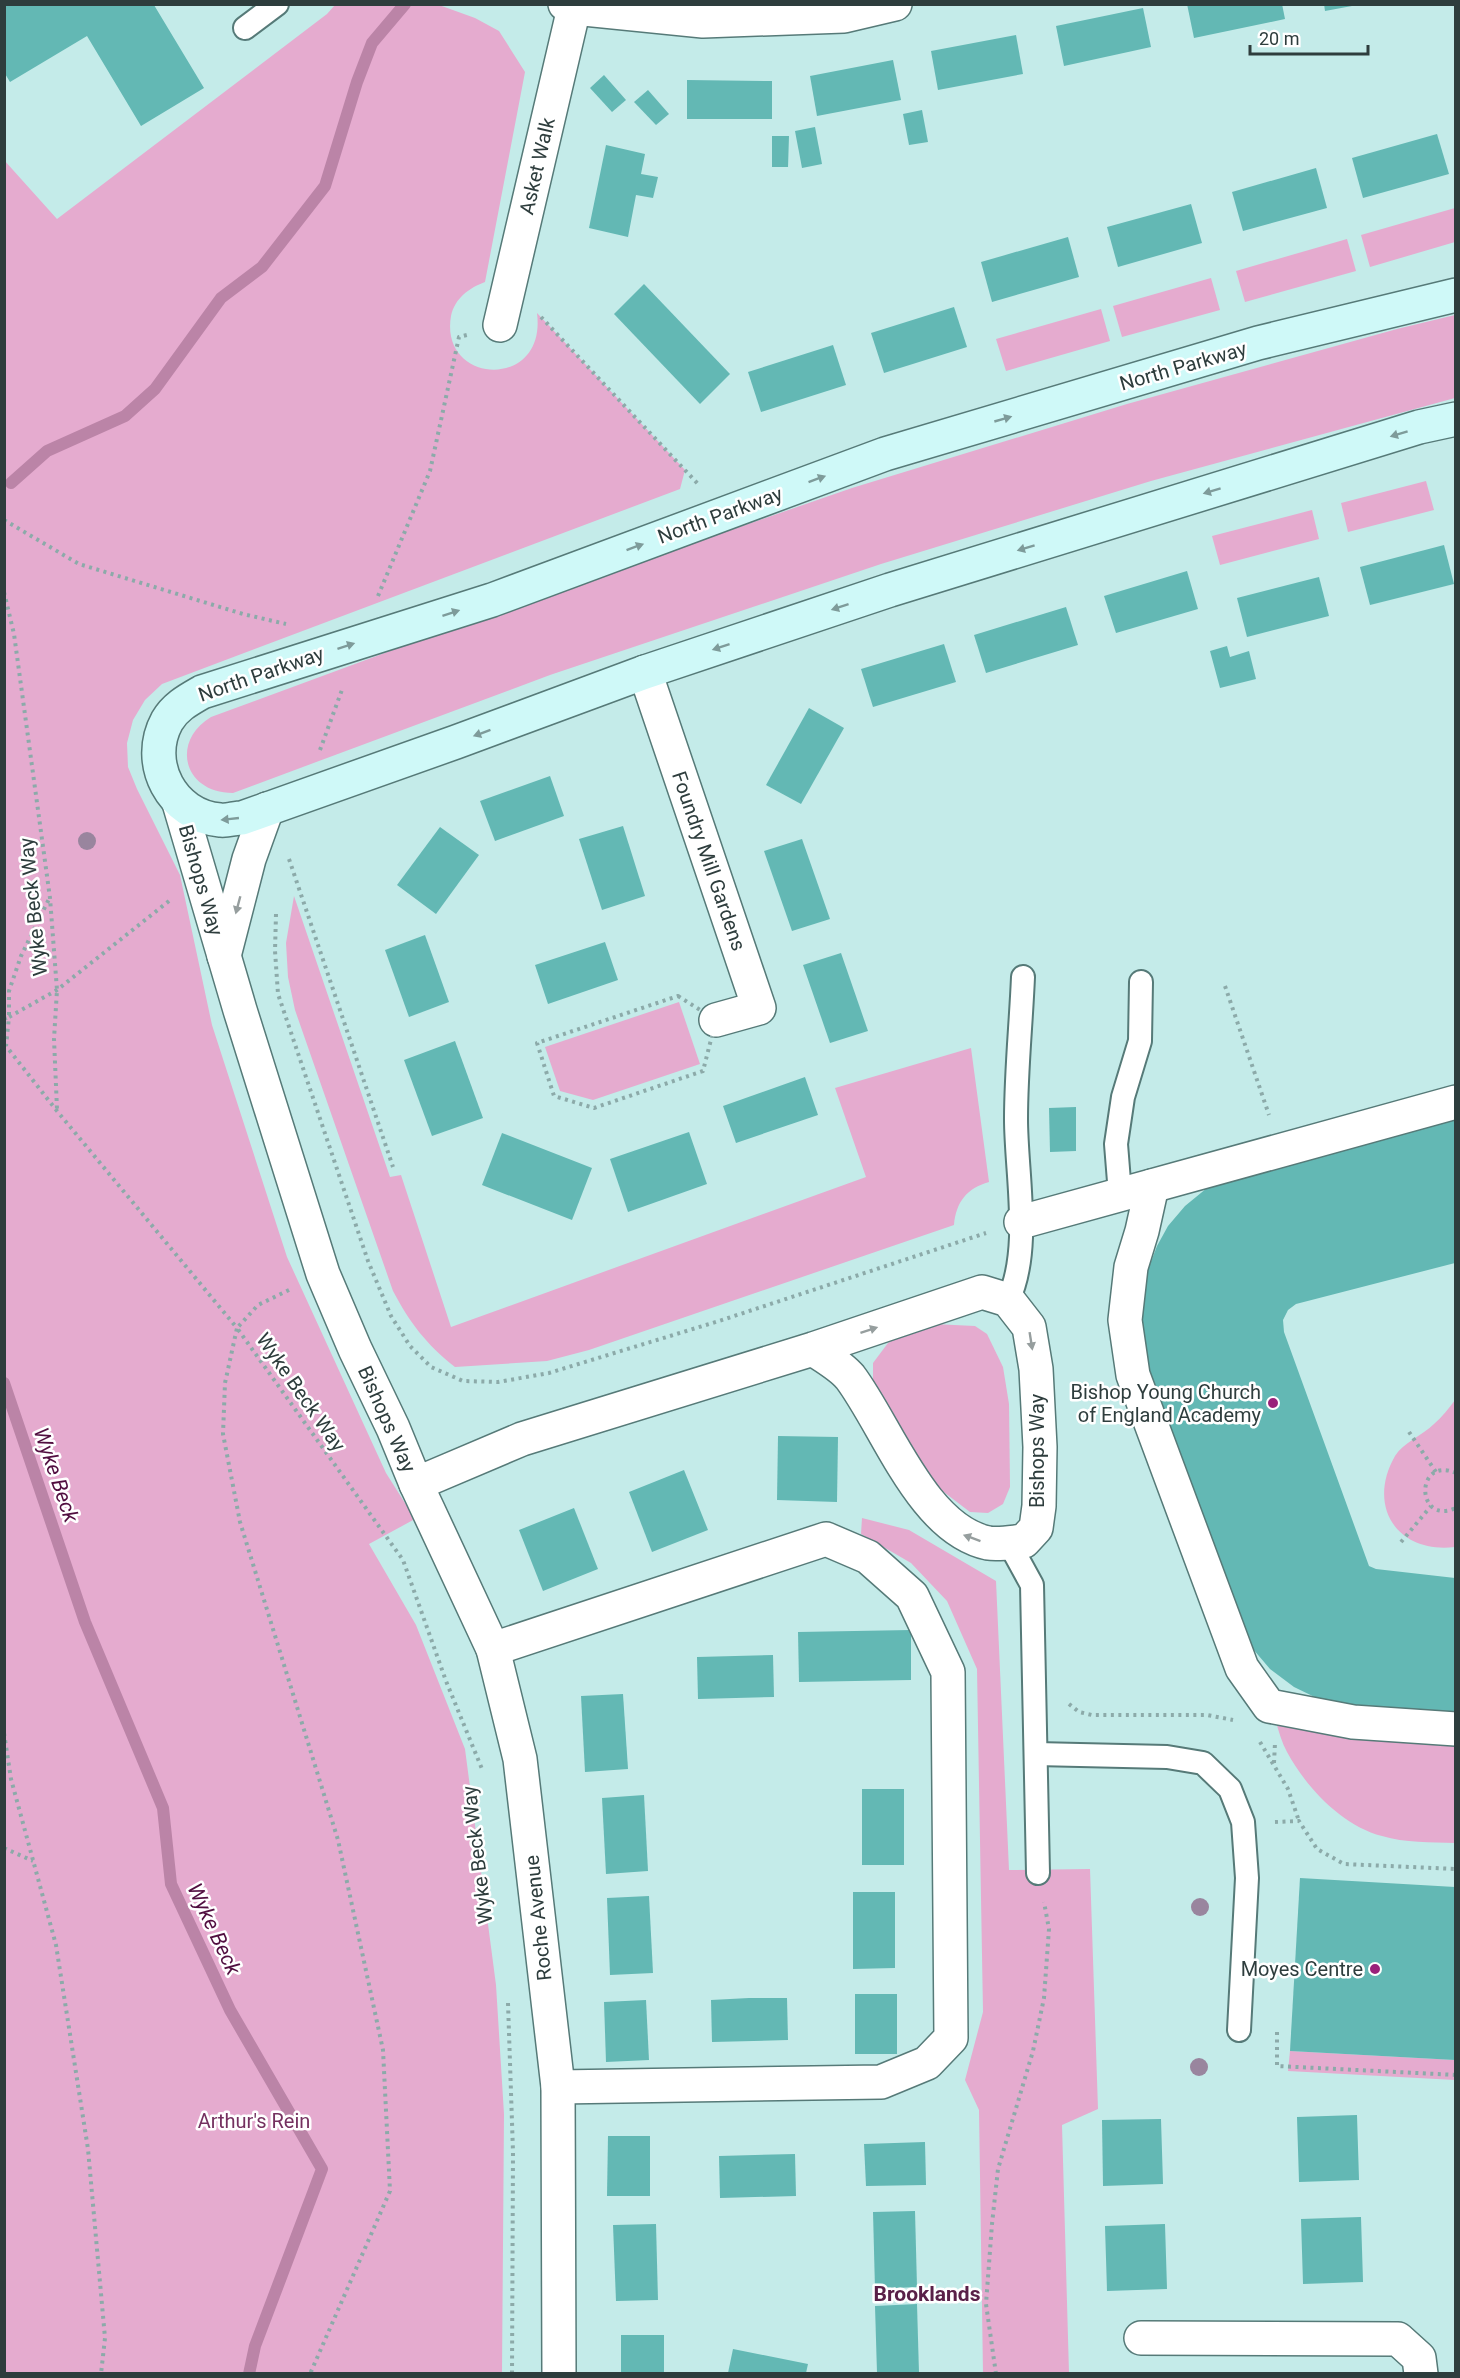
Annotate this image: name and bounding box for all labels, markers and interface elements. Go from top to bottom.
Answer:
scale bar [1250,18,1368,56]
text: 20 m [1259,28,1299,49]
street label: Asket Walk [514,114,560,217]
street label: North Parkway [1117,336,1250,396]
one-way arrow [994,414,1012,423]
one-way arrow [1390,430,1408,439]
one-way arrow [809,473,827,483]
street label: North Parkway [654,481,786,549]
one-way arrow [1203,487,1221,496]
one-way arrow [626,541,644,551]
one-way arrow [1017,544,1035,554]
one-way arrow [831,603,849,612]
one-way arrow [442,607,460,617]
one-way arrow [337,640,355,650]
street label: North Parkway [195,641,327,707]
one-way arrow [712,642,730,652]
one-way arrow [473,728,491,738]
street label: Foundry Mill Gardens [667,768,751,954]
one-way arrow [221,814,240,824]
street label: Bishops Way [174,822,228,939]
street label: Wyke Beck Way [14,836,52,977]
one-way arrow [233,896,242,914]
one-way arrow [860,1325,878,1335]
street label: Wyke Beck Way [251,1328,351,1456]
one-way arrow [1027,1332,1036,1351]
street label: Bishops Way [353,1362,421,1477]
place label: Bishop Young Church of England Academy [1071,1380,1262,1427]
street label: Bishops Way [1025,1393,1049,1508]
marker: Bishop Young Church of England Academy [1266,1396,1280,1410]
water label: Wyke Beck [29,1425,84,1526]
one-way arrow [963,1532,981,1542]
street label: Wyke Beck Way [457,1784,497,1925]
street label: Roche Avenue [519,1854,557,1982]
water label: Wyke Beck [182,1879,246,1979]
place label: Moyes Centre [1241,1957,1363,1981]
marker: Moyes Centre [1368,1962,1382,1976]
park label: Arthur's Rein [198,2109,310,2133]
district label: Brooklands [874,2282,981,2306]

